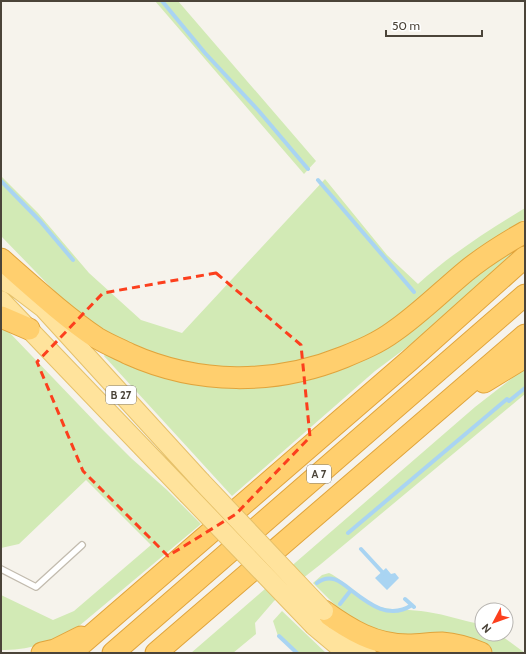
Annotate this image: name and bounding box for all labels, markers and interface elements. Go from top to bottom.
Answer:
scale bar [386,12,482,38]
text: 50 m [392,18,420,33]
road number: B 27 [106,386,136,404]
road number: A 7 [307,465,331,483]
north arrow [474,602,514,642]
text: N [479,621,494,636]

